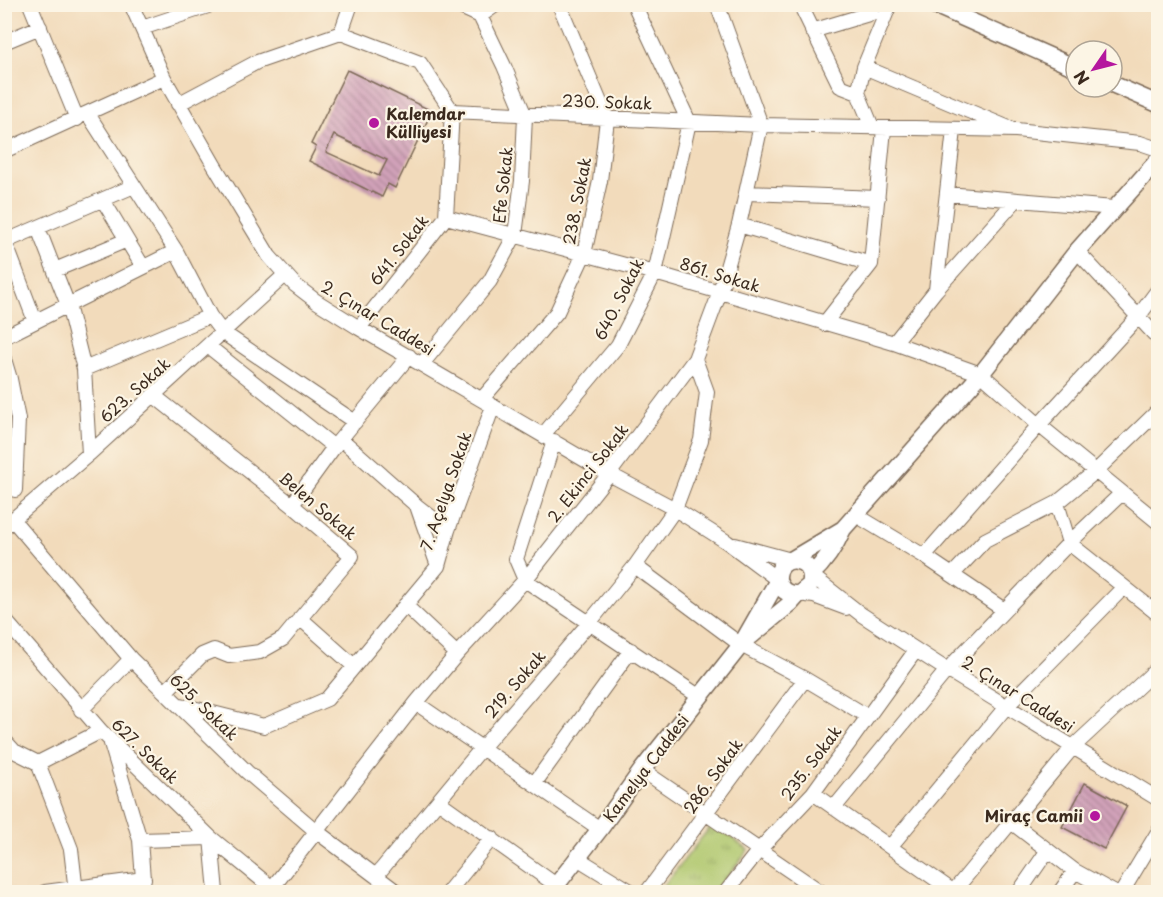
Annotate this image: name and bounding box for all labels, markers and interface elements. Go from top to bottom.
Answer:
north arrow [1064,39,1124,99]
text: N [1067,66,1094,90]
street label: 230. Sokak [562,87,652,115]
place label: Kalemdar Külliyesi [386,101,466,143]
marker: Kalemdar Külliyesi [367,116,381,130]
street label: Efe Sokak [486,145,518,225]
street label: 238. Sokak [556,155,596,247]
street label: 641. Sokak [363,209,433,290]
street label: 861. Sokak [677,250,763,298]
street label: 640. Sokak [587,253,649,344]
street label: 2. Çınar Caddesi [317,274,440,361]
street label: 623. Sokak [94,351,175,427]
street label: 2. Ekinci Sokak [541,418,633,527]
street label: 7. Açelya Sokak [413,428,477,553]
street label: Belen Sokak [275,466,363,545]
street label: 219. Sokak [478,644,551,723]
street label: 2. Çınar Caddesi [958,649,1079,737]
street label: 625. Sokak [165,667,244,745]
street label: Kamelya Caddesi [597,708,694,826]
street label: 627. Sokak [107,712,185,789]
street label: 235. Sokak [774,720,846,805]
street label: 286. Sokak [677,733,748,818]
place label: Miraç Camii [985,803,1083,827]
marker: Miraç Camii [1088,809,1102,823]

